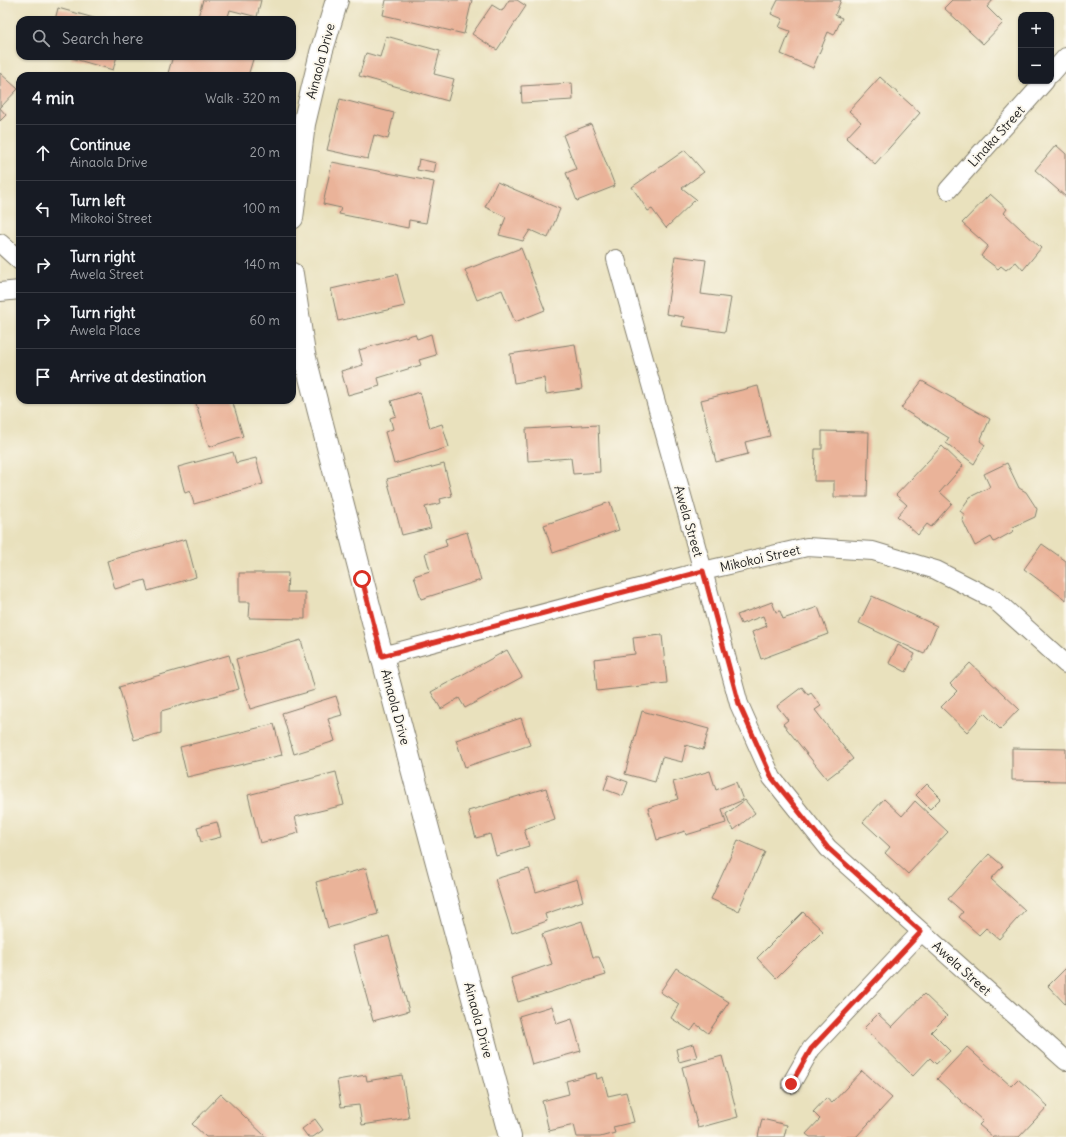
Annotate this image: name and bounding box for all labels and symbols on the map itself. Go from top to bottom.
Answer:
street label: Ainaola Drive [302,21,339,101]
street label: Linaka Street [964,102,1029,171]
street label: Awela Street [670,483,707,559]
street label: Mikokoi Street [718,541,802,576]
route start [353,570,371,588]
street label: Ainaola Drive [377,667,414,747]
street label: Awela Street [929,937,995,1000]
street label: Ainaola Drive [460,980,497,1060]
route end [782,1075,800,1093]

